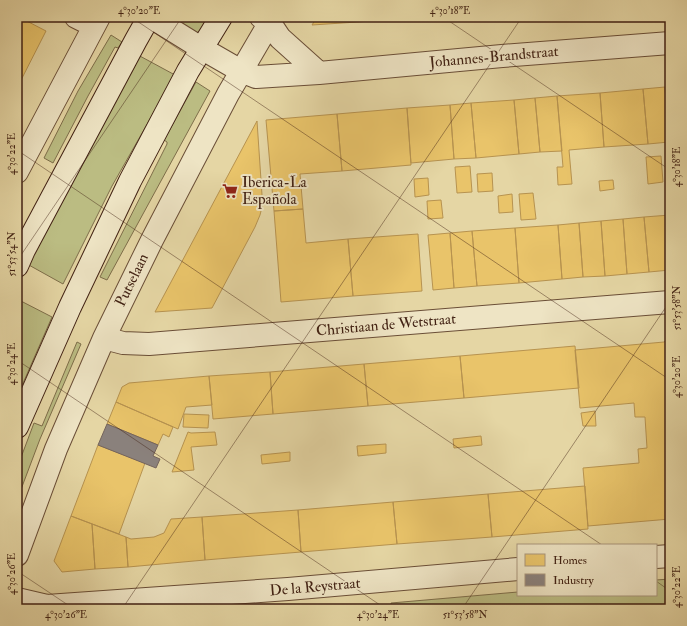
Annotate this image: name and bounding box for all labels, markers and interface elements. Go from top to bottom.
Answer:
text: 4°30'20"E [118,5,160,17]
text: 4°30'18"E [430,5,470,17]
street label: Johannes-Brandstraat [428,42,560,73]
text: 4°30'22"E [6,133,18,175]
text: 4°30'18"E [671,147,683,187]
place label: Iberica-La Española [242,173,308,210]
supermarket icon: Iberica-La Española [221,182,239,200]
text: 51°53'54"N [6,231,18,277]
street label: Putselaan [111,250,153,310]
text: 51°53'58"N [671,286,683,330]
street label: Christiaan de Wetstraat [315,309,457,341]
text: 4°30'24"E [6,343,18,385]
text: 4°30'20"E [671,356,683,398]
legend [517,544,657,596]
text: 4°30'26"E [6,553,18,595]
text: Homes [553,553,587,568]
text: 4°30'22"E [671,566,683,608]
text: Industry [553,573,595,588]
street label: De la Reystraat [269,574,361,600]
text: 4°30'26"E [45,609,87,621]
text: 4°30'24"E [357,609,399,621]
text: 51°53'58"N [443,609,487,621]

